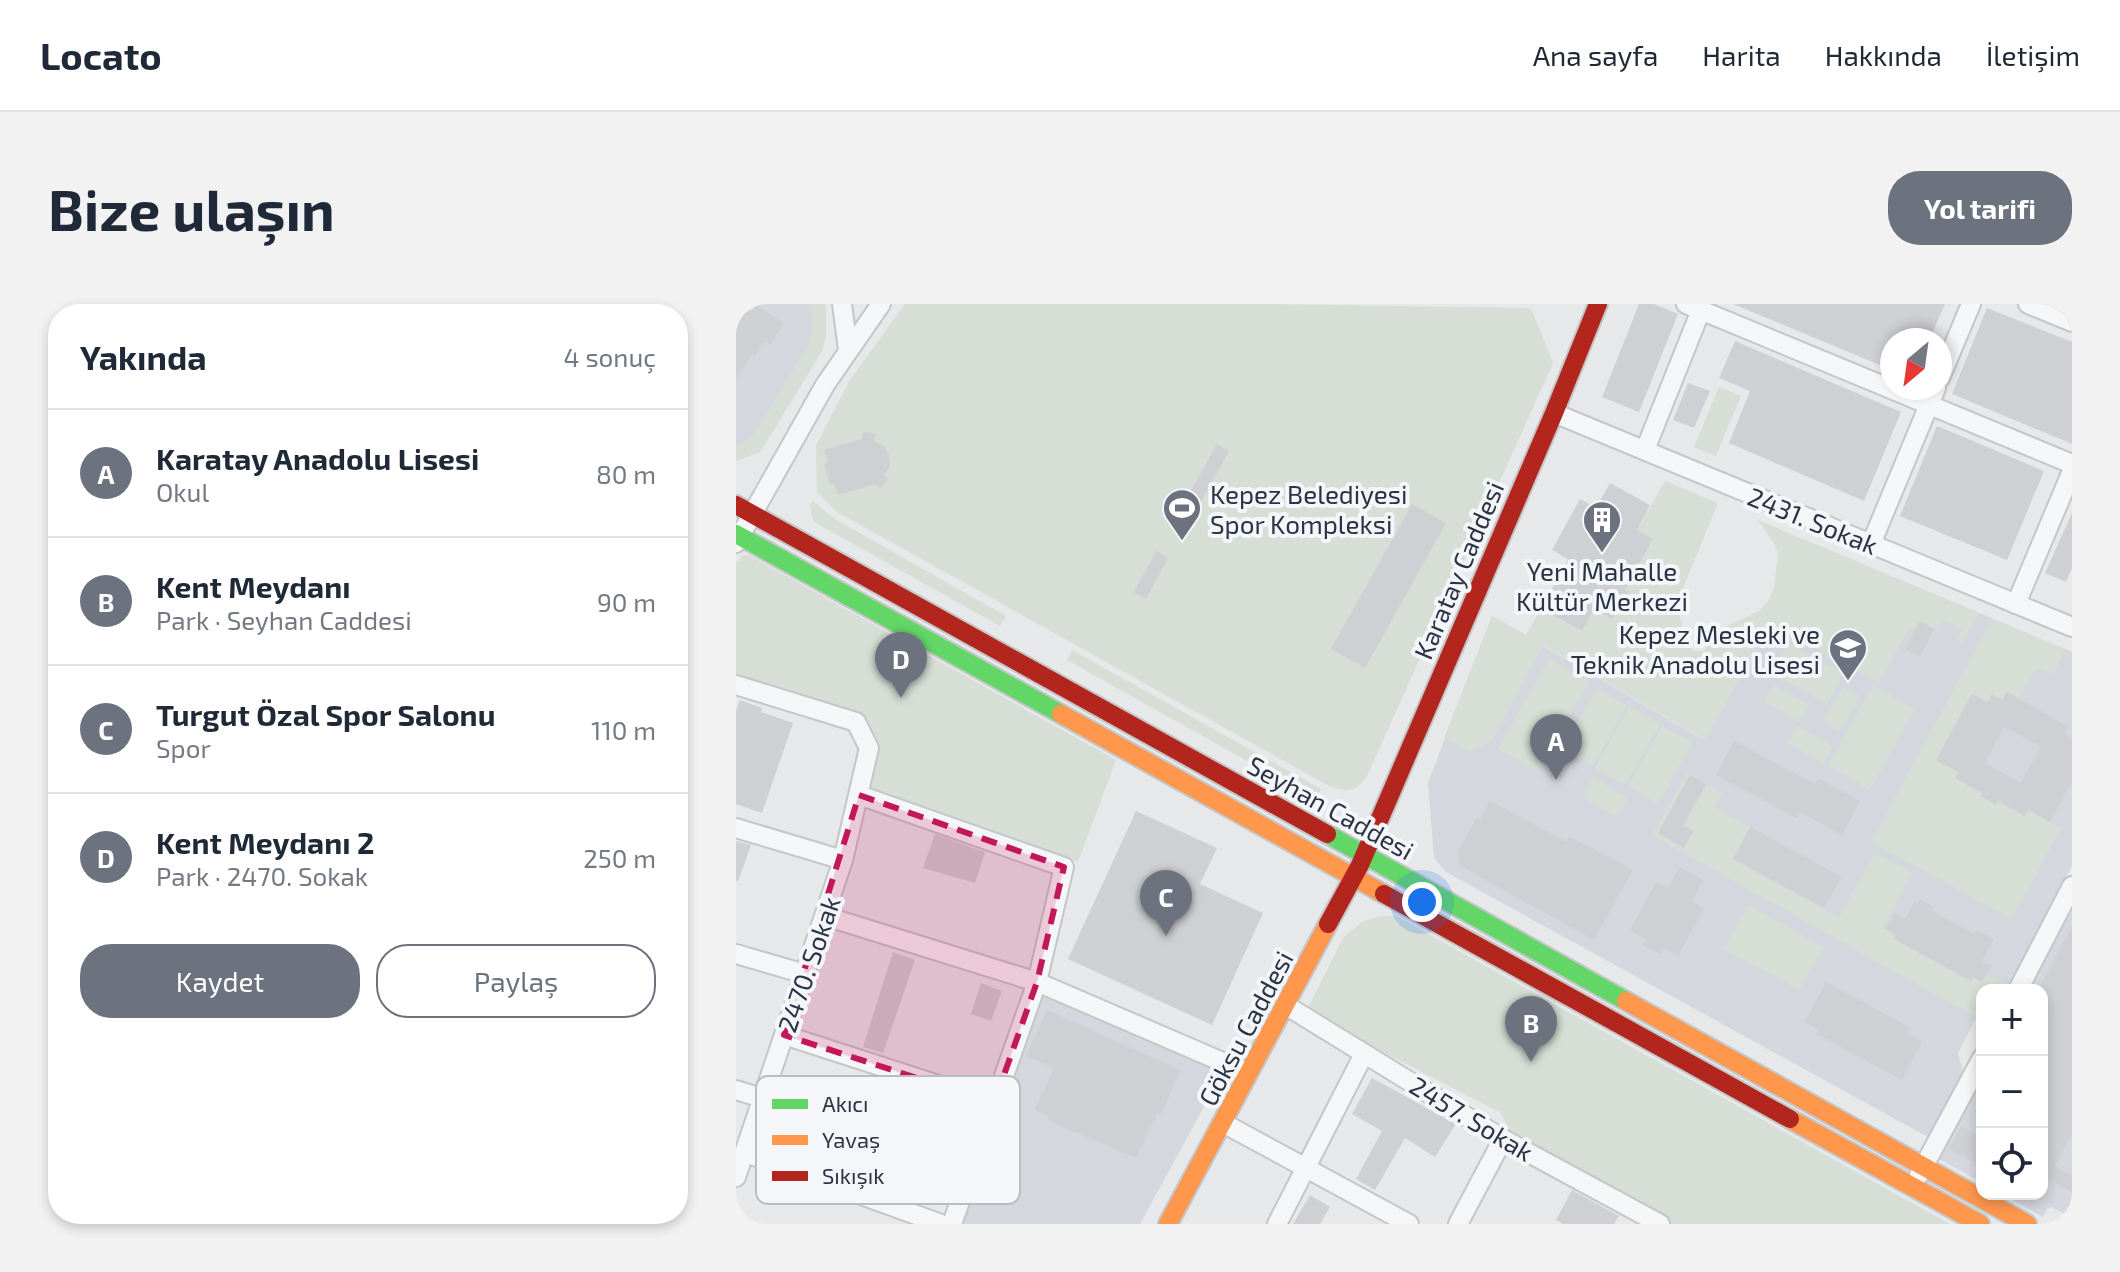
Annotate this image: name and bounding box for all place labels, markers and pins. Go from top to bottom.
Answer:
place label: Kepez Belediyesi Spor Kompleksi [1210,478,1407,539]
sports icon: Kepez Belediyesi Spor Kompleksi [1161,487,1203,542]
building icon: Yeni Mahalle Kültür Merkezi [1581,499,1623,554]
place label: Yeni Mahalle Kültür Merkezi [1516,555,1688,616]
place label: Kepez Mesleki ve Teknik Anadolu Lisesi [1571,618,1820,679]
school or university icon: Kepez Mesleki ve Teknik Anadolu Lisesi [1827,627,1869,682]
pin: D [875,632,927,698]
pin: A [1530,714,1582,780]
pin: C [1140,870,1192,936]
pin: B [1505,996,1557,1062]

